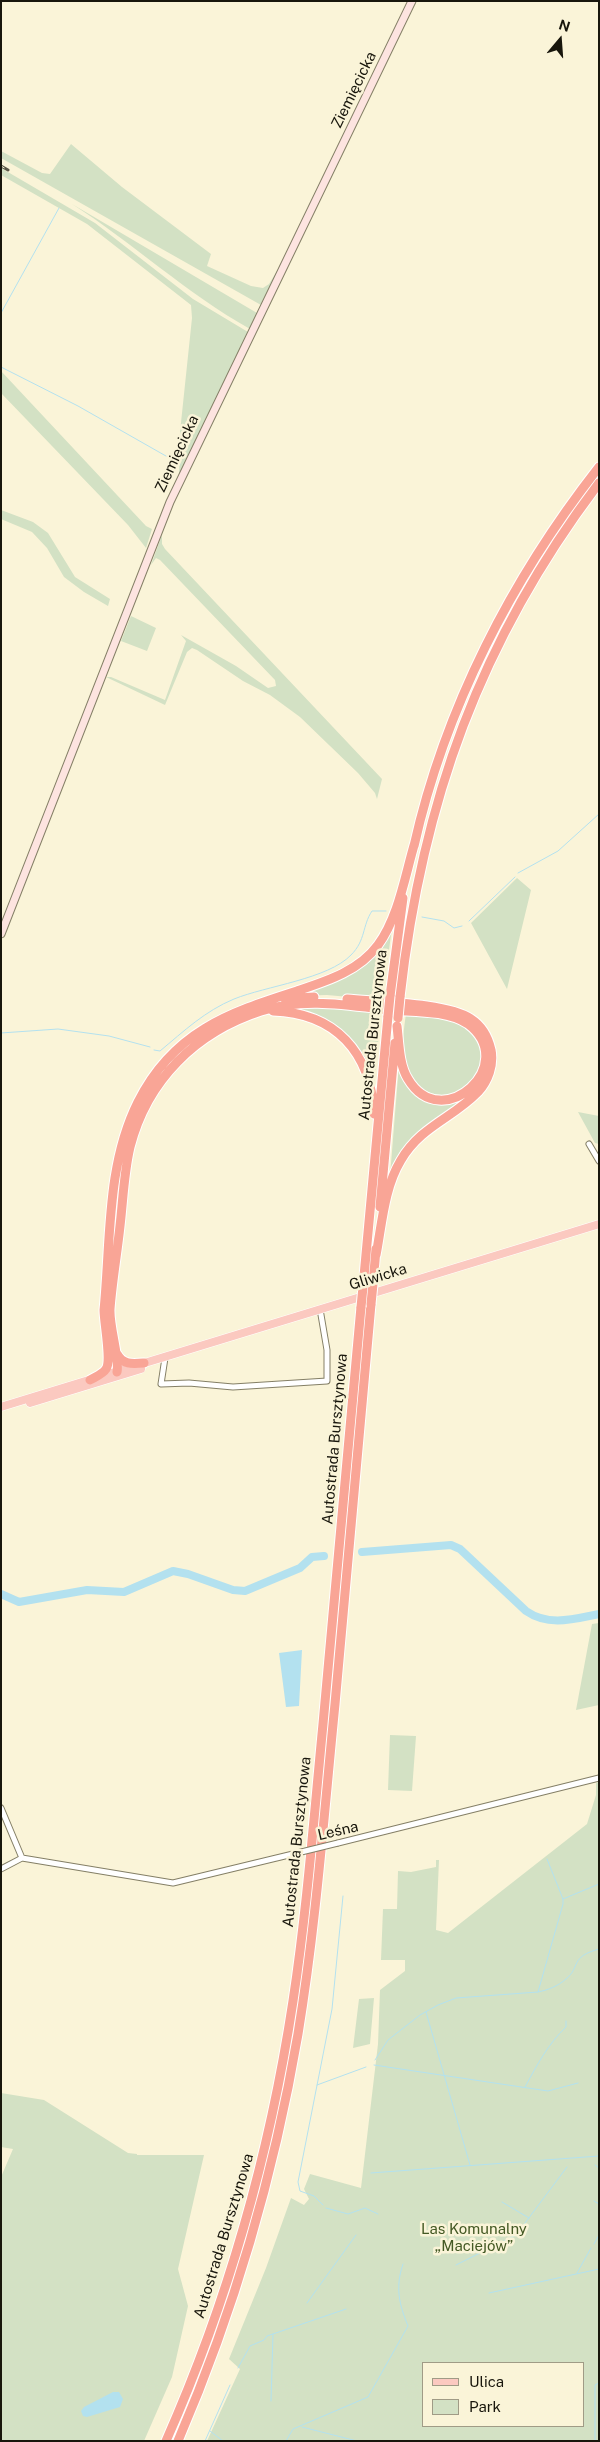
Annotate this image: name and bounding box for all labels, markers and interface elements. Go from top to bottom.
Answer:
north arrow [535,15,585,65]
text: N [557,16,572,35]
street label: Ziemięcicka [328,49,380,131]
street label: Ziemięcicka [151,413,203,495]
street label: Autostrada Bursztynowa [355,949,391,1121]
street label: Gliwicka [347,1260,409,1294]
street label: Autostrada Bursztynowa [319,1353,351,1525]
street label: Autostrada Bursztynowa [279,1756,315,1928]
street label: Leśna [316,1818,360,1844]
street label: Autostrada Bursztynowa [190,2151,258,2321]
park label: Las Komunalny „Maciejów” [421,2220,527,2255]
legend [422,2362,585,2427]
text: Ulica [469,2373,504,2390]
text: Park [469,2398,501,2415]

